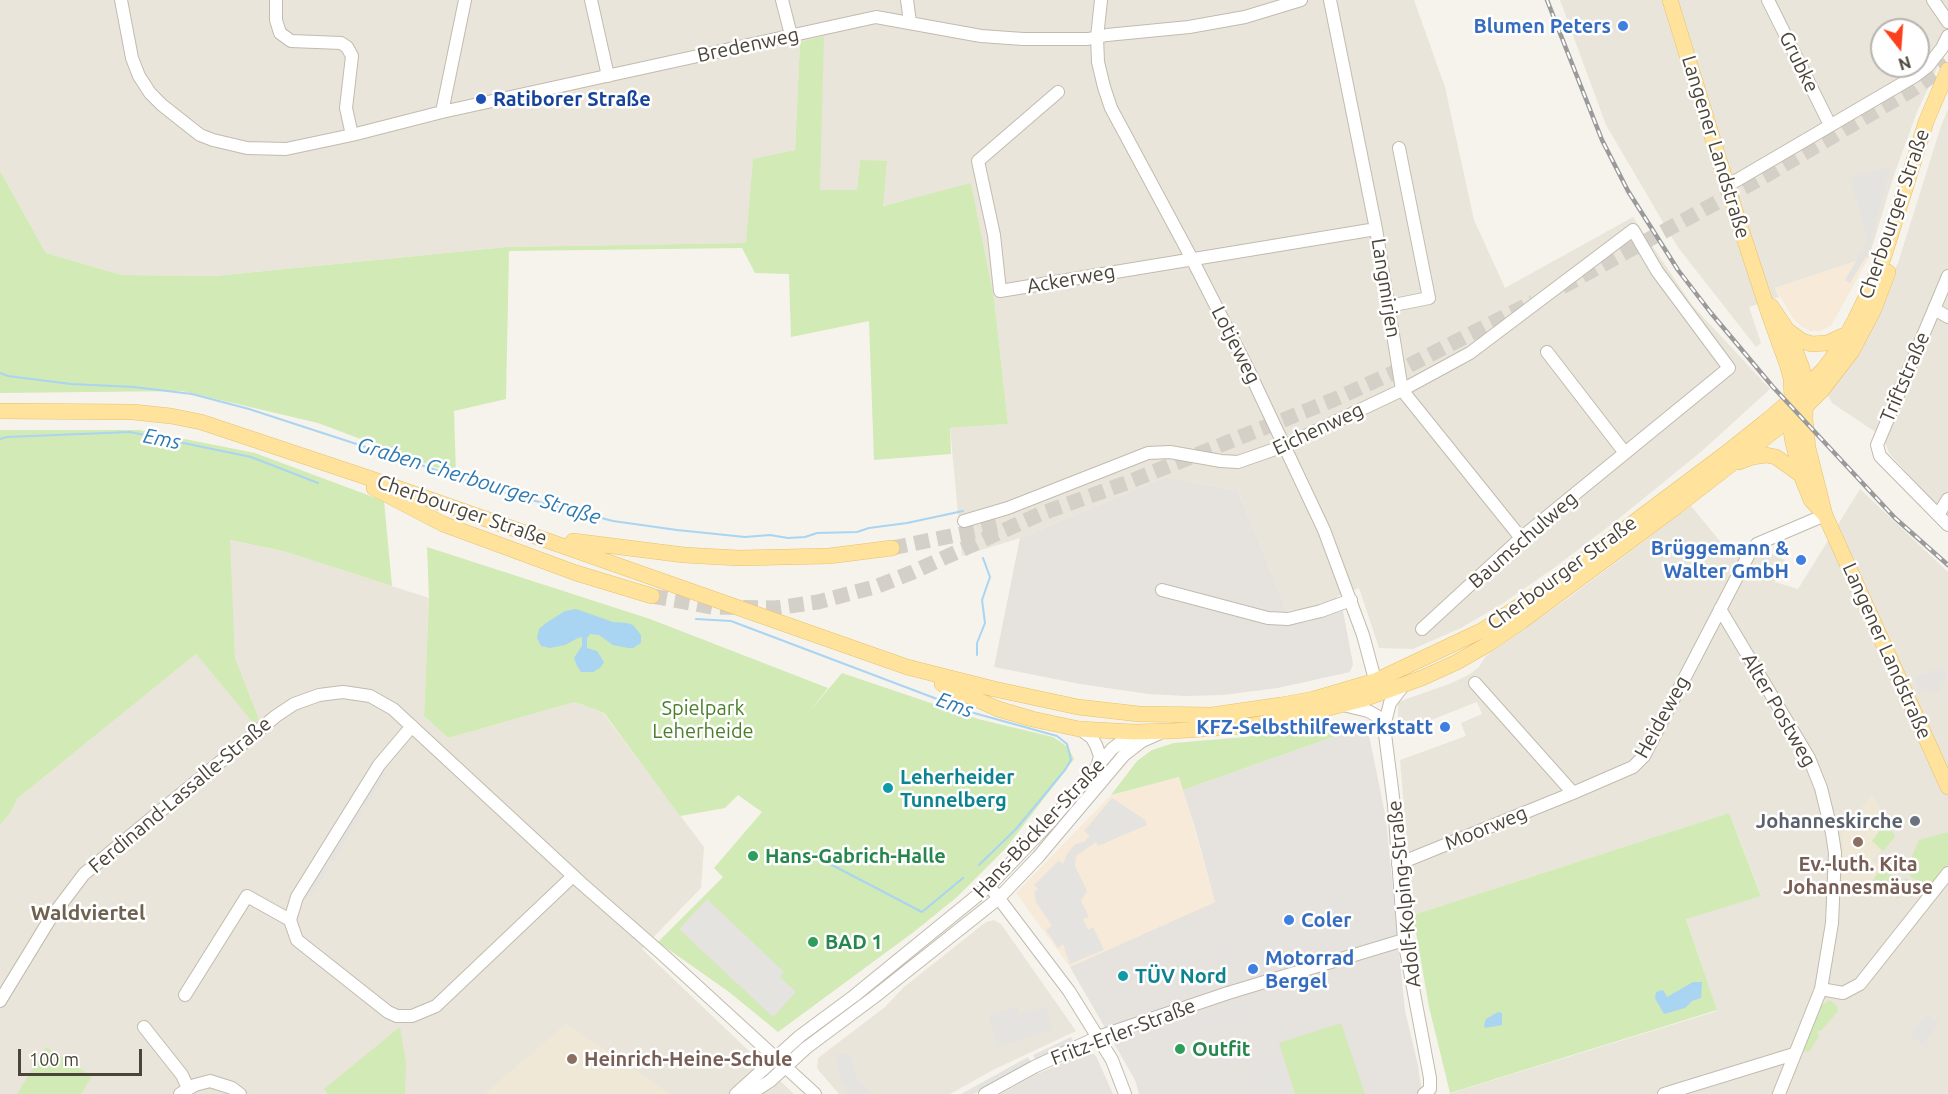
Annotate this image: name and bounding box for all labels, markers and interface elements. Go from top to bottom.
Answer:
place label: Blumen Peters [1473,14,1611,38]
north arrow [1870,18,1930,78]
marker: Blumen Peters [1616,19,1630,33]
street label: Bredenweg [695,23,801,67]
street label: Grubke [1774,28,1824,96]
street label: Langener Landstraße [1677,53,1755,241]
text: N [1896,53,1913,74]
place label: Ratiborer Straße [493,87,651,111]
marker: Ratiborer Straße [474,92,488,106]
street label: Cherbourger Straße [1854,126,1934,302]
street label: Langmirjen [1366,237,1406,339]
street label: Ackerweg [1025,259,1117,299]
street label: Lotjeweg [1206,302,1266,388]
street label: Triftstraße [1875,328,1935,426]
street label: Eichenweg [1269,398,1367,460]
water label: Ems [141,423,183,455]
water label: Graben Cherbourger Straße [354,432,604,530]
street label: Cherbourger Straße [374,470,550,550]
street label: Baumschulweg [1464,486,1582,594]
street label: Cherbourger Straße [1483,511,1641,635]
place label: Brüggemann & Walter GmbH [1651,536,1789,583]
marker: Brüggemann & Walter GmbH [1794,553,1808,567]
street label: Langener Landstraße [1837,559,1937,743]
street label: Alter Postweg [1737,649,1821,771]
street label: Heideweg [1630,672,1694,762]
water label: Ems [933,687,977,723]
park label: Spielpark Leherheide [652,696,754,743]
street label: Ferdinand-Lassalle-Straße [84,712,276,878]
place label: KFZ-Selbsthilfewerkstatt [1196,715,1433,739]
marker: KFZ-Selbsthilfewerkstatt [1438,720,1452,734]
street label: Hans-Böckler-Straße [968,753,1110,903]
place label: Leherheider Tunnelberg [900,765,1014,812]
marker: Leherheider Tunnelberg [881,781,895,795]
street label: Adolf-Kolping-Straße [1382,799,1426,989]
street label: Moorweg [1441,801,1531,855]
place label: Johanneskirche [1756,809,1903,833]
marker: Johanneskirche [1908,814,1922,828]
marker: Ev.-luth. Kita Johannesmäuse [1851,835,1865,849]
place label: Hans-Gabrich-Halle [765,844,946,868]
marker: Hans-Gabrich-Halle [746,849,760,863]
place label: Ev.-luth. Kita Johannesmäuse [1783,852,1933,899]
district label: Waldviertel [31,900,145,926]
place label: Coler [1301,908,1351,932]
marker: Coler [1282,913,1296,927]
place label: BAD 1 [825,930,883,954]
marker: BAD 1 [806,935,820,949]
place label: Motorrad Bergel [1265,946,1354,993]
marker: Motorrad Bergel [1246,962,1260,976]
place label: TÜV Nord [1135,964,1227,988]
marker: TÜV Nord [1116,969,1130,983]
street label: Fritz-Erler-Straße [1047,993,1199,1071]
scale bar [21,1037,146,1075]
place label: Outfit [1192,1037,1250,1061]
marker: Outfit [1173,1042,1187,1056]
place label: Heinrich-Heine-Schule [584,1047,793,1071]
text: 100 m [29,1049,79,1069]
marker: Heinrich-Heine-Schule [565,1052,579,1066]

